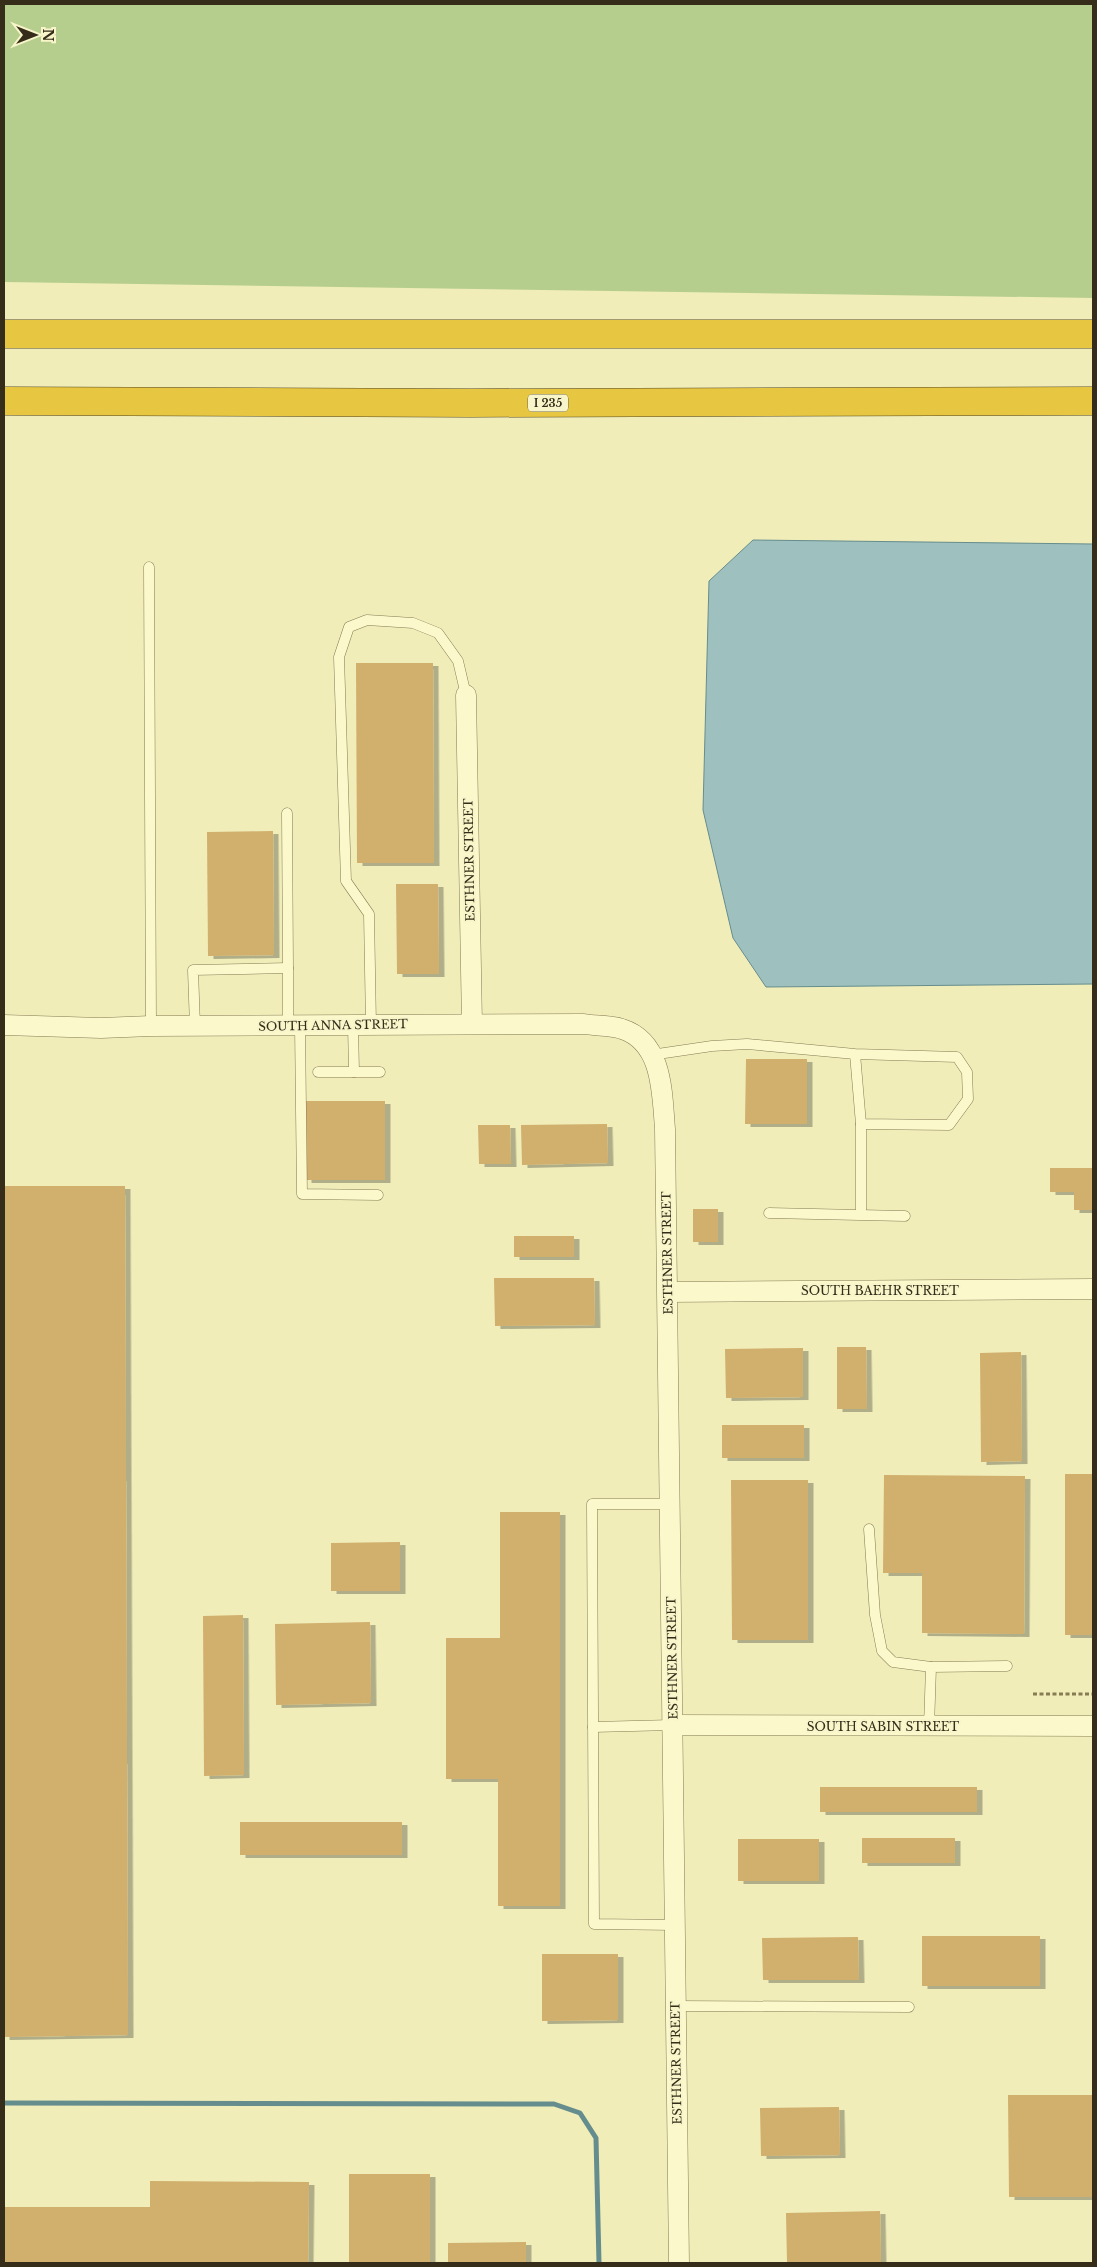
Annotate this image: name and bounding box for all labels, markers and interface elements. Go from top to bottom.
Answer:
north arrow [10,10,60,60]
text: N [39,28,57,42]
road number: I 235 [528,394,568,412]
street label: ESTHNER STREET [460,798,478,922]
street label: SOUTH ANNA STREET [258,1016,408,1034]
street label: ESTHNER STREET [658,1191,676,1315]
street label: SOUTH BAEHR STREET [801,1283,959,1298]
street label: ESTHNER STREET [663,1596,681,1720]
street label: SOUTH SABIN STREET [807,1719,960,1734]
street label: ESTHNER STREET [667,2001,685,2125]

